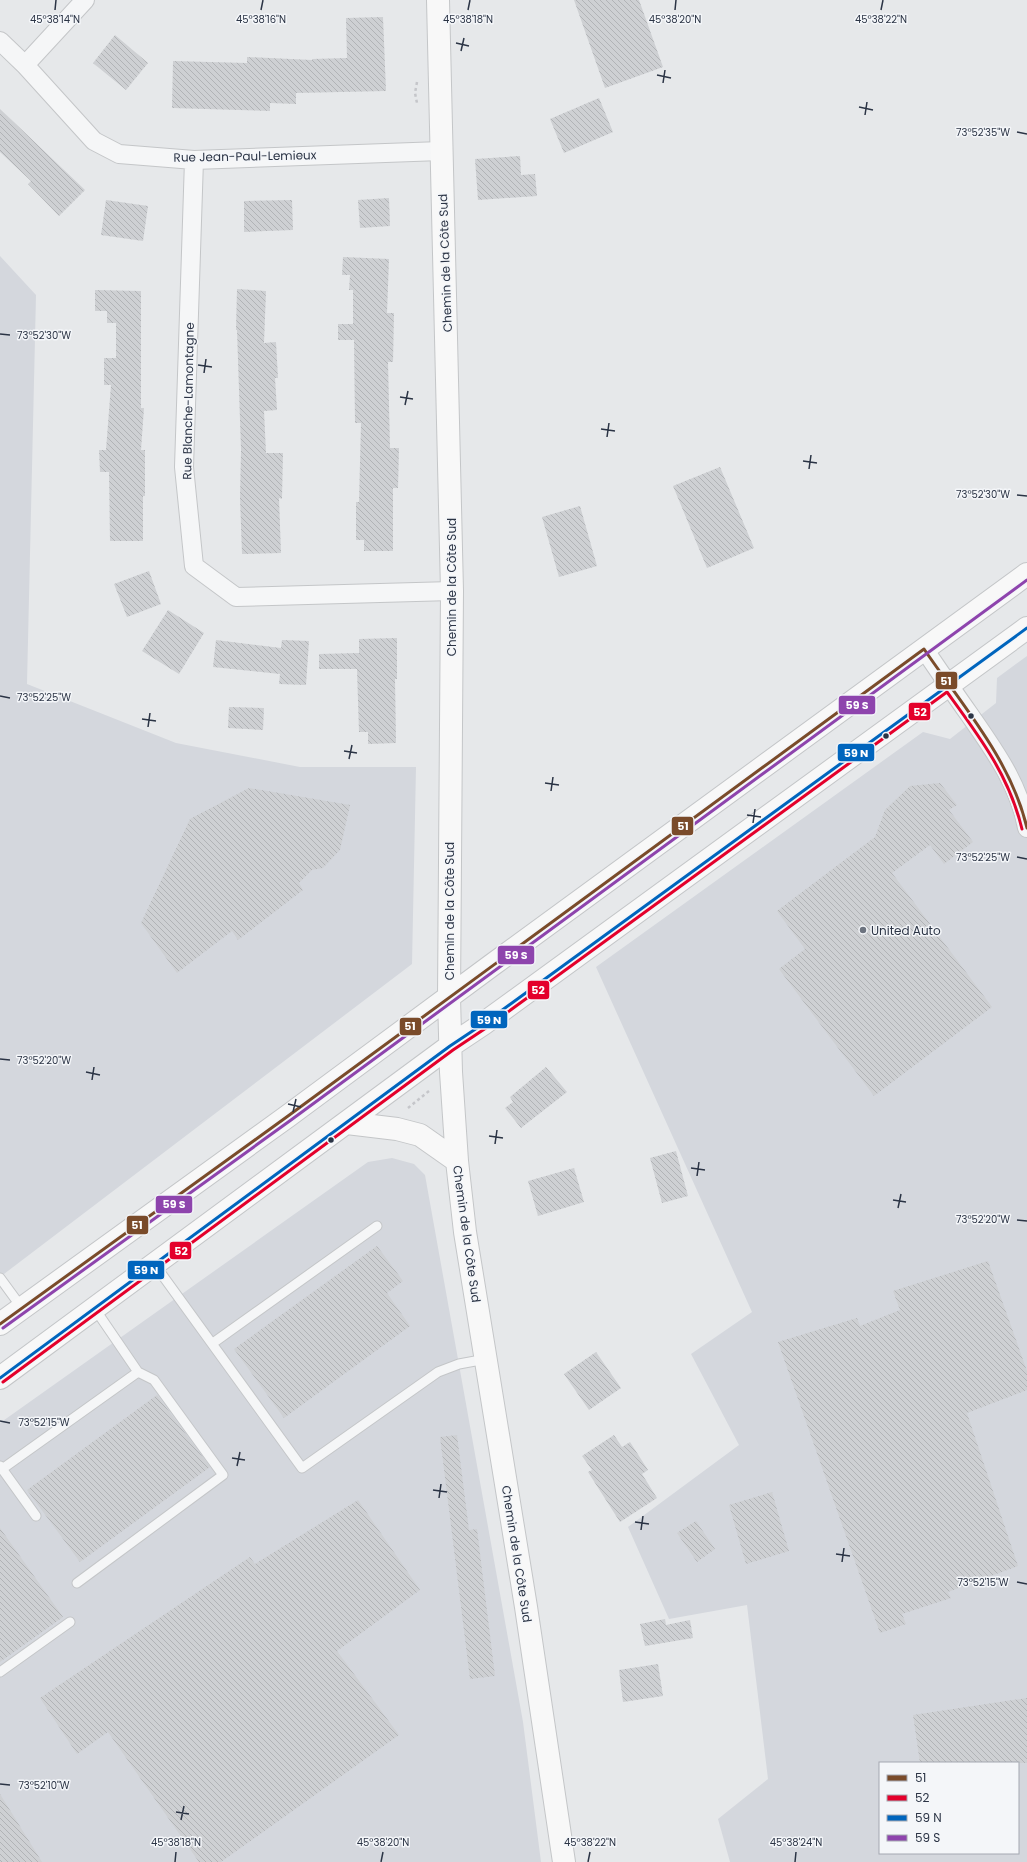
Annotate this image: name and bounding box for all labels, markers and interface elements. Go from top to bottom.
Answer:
text: 45°38'14"N [30,12,80,27]
text: 45°38'16"N [236,12,286,27]
text: 45°38'18"N [443,12,493,27]
text: 45°38'20"N [649,12,701,27]
text: 45°38'22"N [855,12,907,27]
text: 73°52'35"W [956,125,1010,140]
street label: Rue Jean-Paul-Lemieux [173,146,317,166]
street label: Chemin de la Côte Sud [434,194,456,332]
street label: Rue Blanche-Lamontagne [178,322,198,480]
text: 73°52'30"W [17,328,71,343]
text: 73°52'30"W [956,487,1010,502]
street label: Chemin de la Côte Sud [443,518,460,656]
line badge: 51 [935,671,958,690]
text: 51 [940,673,952,689]
text: 73°52'25"W [17,690,71,705]
line badge: 59 S [838,695,876,715]
text: 59 S [845,697,869,713]
line badge: 52 [908,702,931,721]
text: 52 [913,704,927,720]
unlabelled marker [966,711,976,721]
unlabelled marker [881,731,891,741]
line badge: 59 N [837,743,875,762]
text: 59 N [844,745,868,761]
line badge: 51 [671,816,694,836]
text: 51 [677,818,689,834]
street label: Chemin de la Côte Sud [441,842,458,980]
text: 73°52'25"W [956,850,1010,865]
place label: United Auto [871,922,941,939]
marker: United Auto [858,925,868,935]
line badge: 59 S [497,945,535,965]
text: 59 S [504,947,528,963]
line badge: 52 [527,980,550,1000]
text: 52 [531,982,545,998]
line badge: 59 N [470,1010,508,1029]
text: 59 N [477,1012,501,1028]
line badge: 51 [399,1017,422,1036]
text: 51 [404,1018,416,1034]
text: 73°52'20"W [17,1053,71,1068]
unlabelled marker [326,1135,336,1145]
street label: Chemin de la Côte Sud [449,1164,485,1304]
line badge: 59 S [155,1195,193,1214]
text: 59 S [162,1196,186,1212]
text: 73°52'20"W [956,1212,1010,1227]
line badge: 51 [126,1215,149,1235]
text: 51 [131,1217,143,1233]
line badge: 52 [169,1241,192,1260]
text: 52 [174,1243,188,1259]
line badge: 59 N [127,1260,165,1280]
text: 59 N [134,1262,158,1278]
text: 73°52'15"W [18,1415,70,1430]
street label: Chemin de la Côte Sud [498,1484,536,1624]
text: 73°52'15"W [957,1575,1009,1590]
legend [879,1762,1019,1854]
text: 51 [915,1769,926,1786]
text: 73°52'10"W [18,1778,70,1793]
text: 52 [915,1789,930,1806]
text: 59 N [915,1809,942,1826]
text: 59 S [915,1829,940,1846]
text: 45°38'18"N [151,1835,201,1850]
text: 45°38'20"N [357,1835,409,1850]
text: 45°38'22"N [564,1835,616,1850]
text: 45°38'24"N [770,1835,822,1850]

